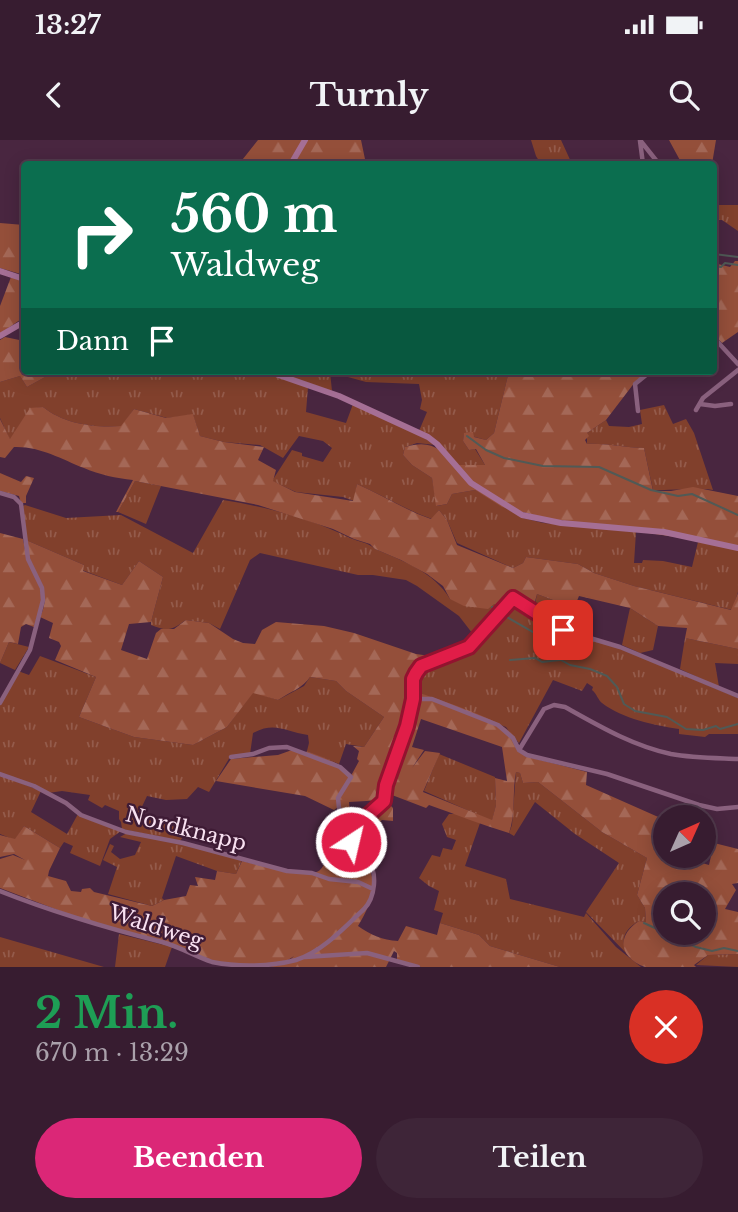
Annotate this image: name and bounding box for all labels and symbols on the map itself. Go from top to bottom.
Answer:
pin [533,600,593,660]
street label: Nordknapp [123,801,249,857]
position arrow [314,805,388,879]
north arrow [653,805,716,868]
street label: Waldweg [105,899,207,955]

